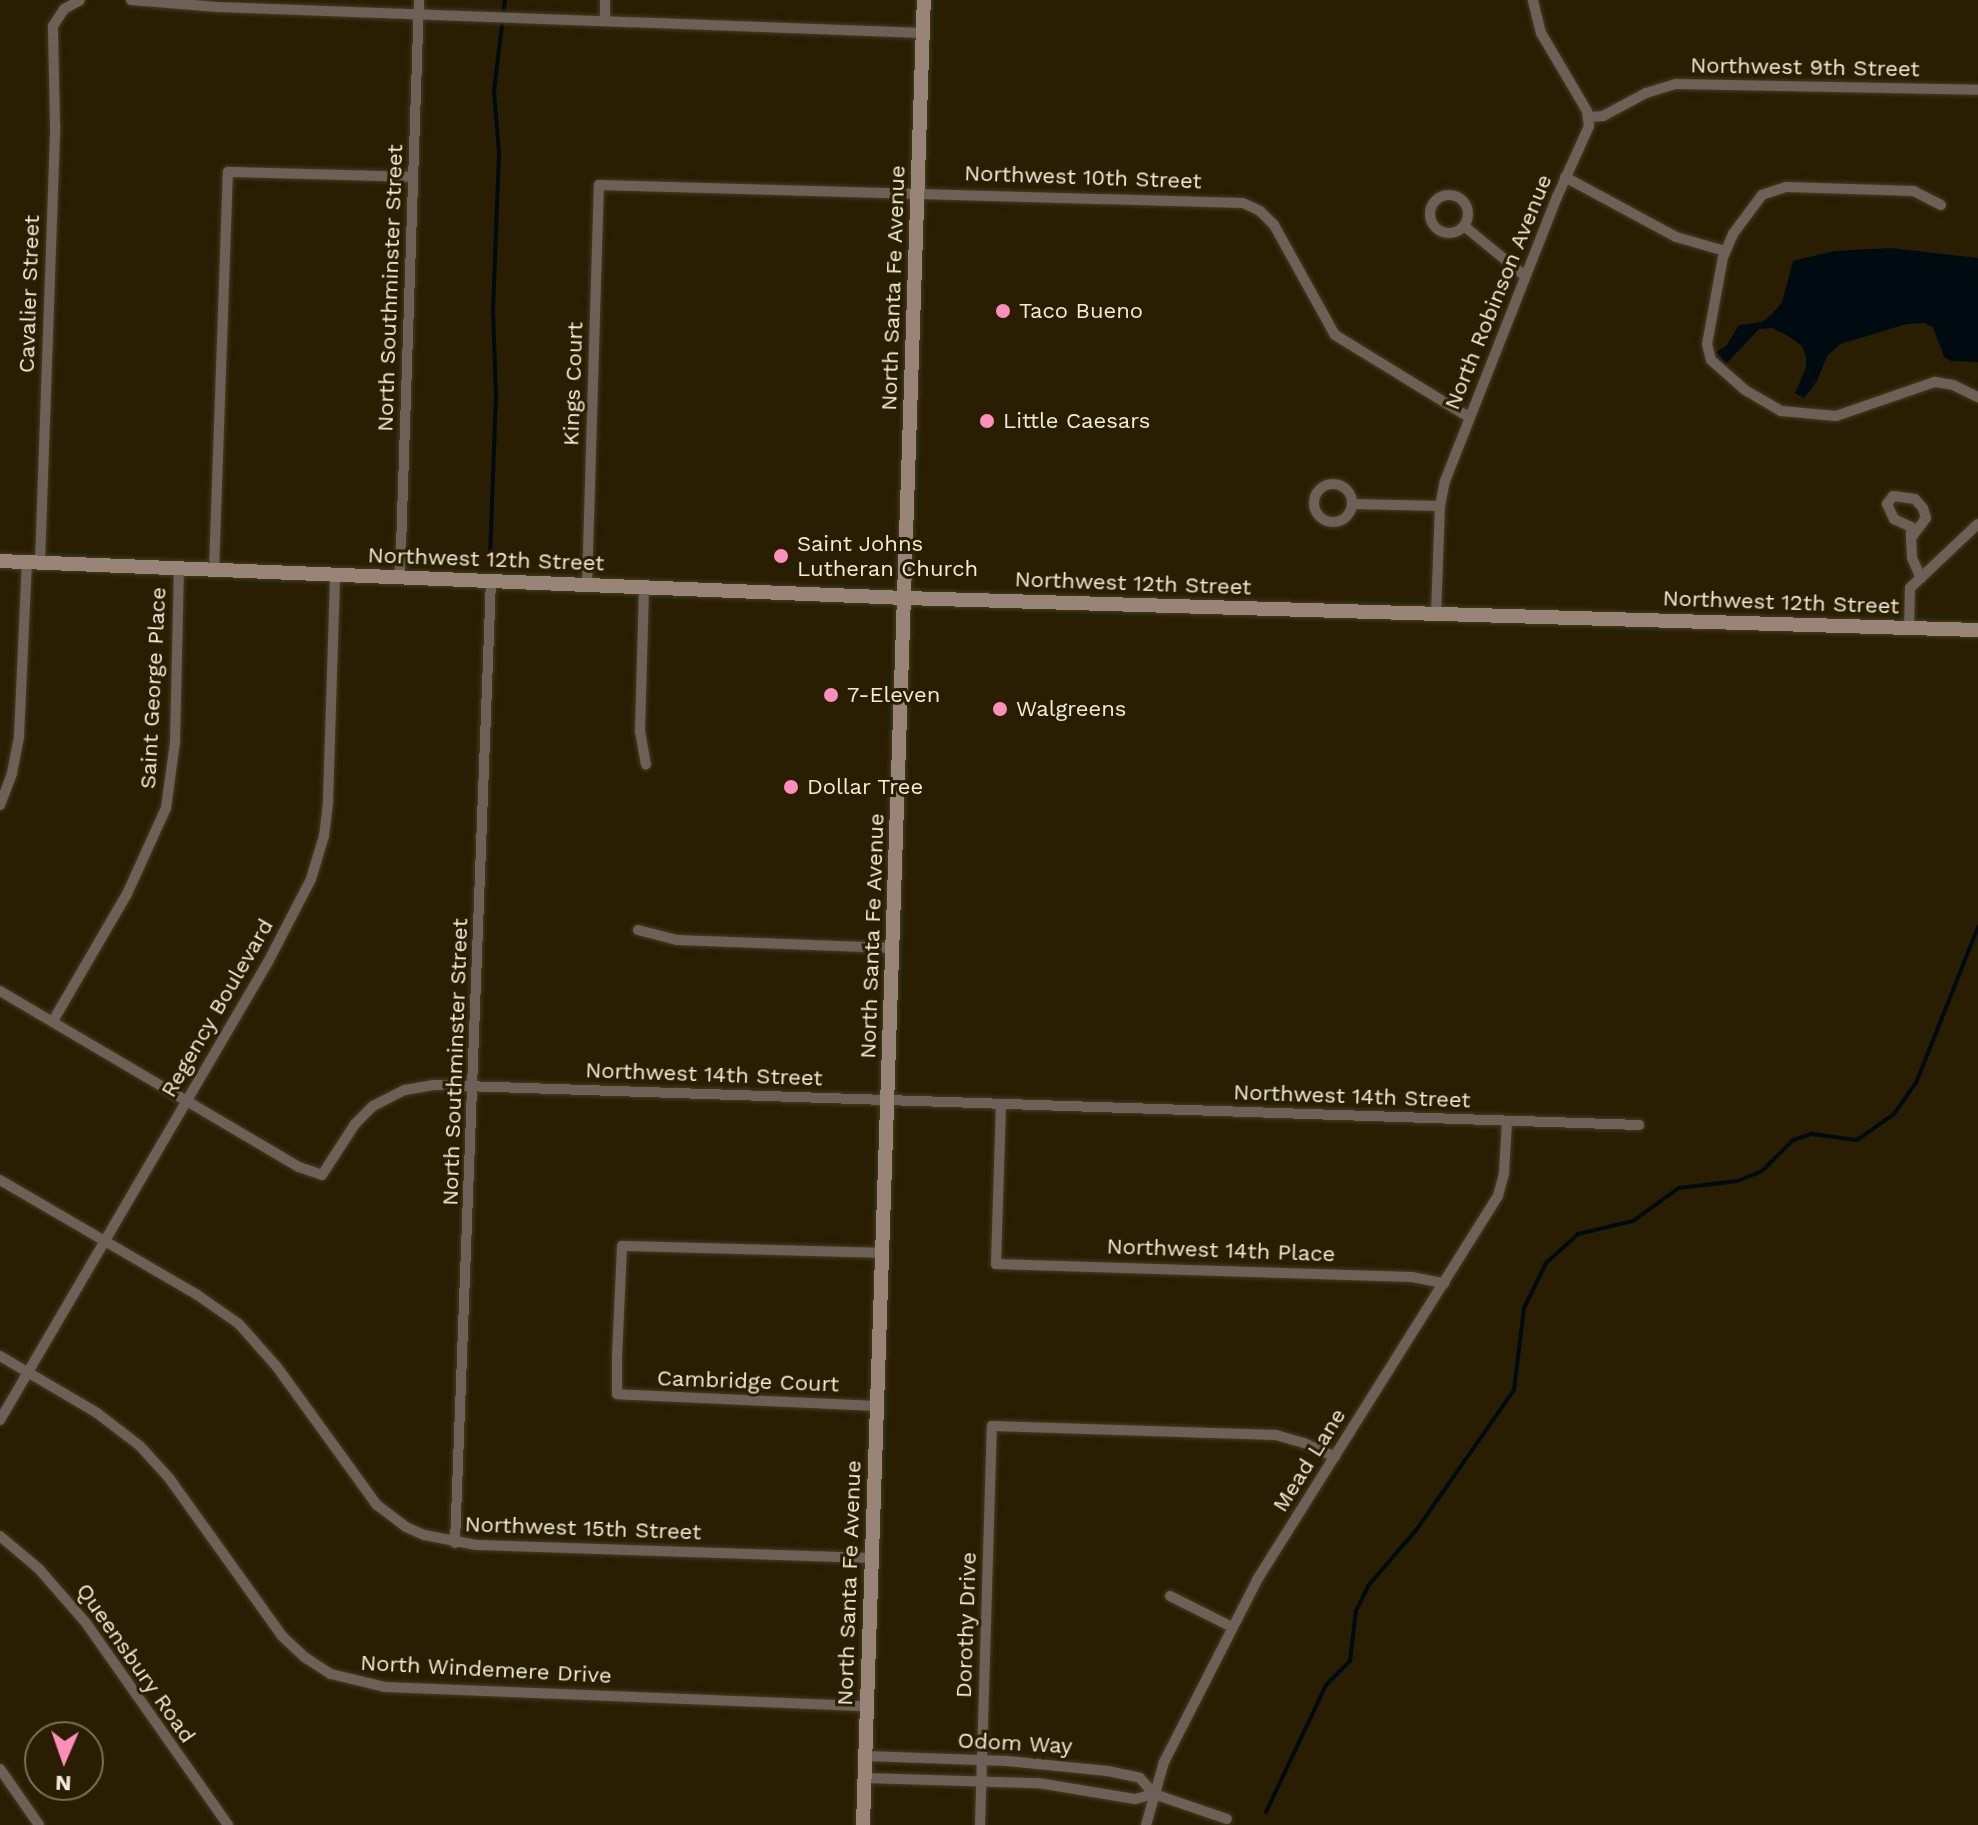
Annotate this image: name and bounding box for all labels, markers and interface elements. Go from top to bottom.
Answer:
street label: Northwest 9th Street [1690,52,1920,82]
street label: North Southminster Street [372,144,408,432]
street label: Northwest 10th Street [964,160,1202,194]
street label: North Santa Fe Avenue [875,164,911,412]
street label: North Robinson Avenue [1439,170,1557,414]
street label: Cavalier Street [13,214,45,374]
place label: Taco Bueno [1019,298,1143,324]
marker: Taco Bueno [994,302,1012,320]
street label: Kings Court [558,322,588,446]
place label: Little Caesars [1003,408,1150,434]
marker: Little Caesars [978,412,996,430]
place label: Saint Johns Lutheran Church [797,530,978,582]
street label: Northwest 12th Street [367,542,605,576]
marker: Saint Johns Lutheran Church [772,547,790,565]
street label: Northwest 12th Street [1014,566,1252,600]
street label: Northwest 12th Street [1662,585,1900,619]
street label: Saint George Place [135,586,171,790]
place label: 7-Eleven [847,682,940,708]
marker: 7-Eleven [822,686,840,704]
place label: Walgreens [1016,696,1126,722]
marker: Walgreens [991,700,1009,718]
place label: Dollar Tree [807,774,924,800]
marker: Dollar Tree [782,778,800,796]
street label: North Santa Fe Avenue [854,812,890,1060]
street label: Regency Boulevard [155,914,279,1102]
street label: North Southminster Street [437,918,473,1206]
street label: Northwest 14th Street [585,1057,823,1091]
street label: Northwest 14th Street [1233,1079,1471,1113]
street label: Northwest 14th Place [1106,1233,1336,1267]
street label: Cambridge Court [656,1365,840,1397]
street label: Mead Lane [1267,1403,1351,1517]
street label: North Santa Fe Avenue [831,1459,867,1707]
street label: Northwest 15th Street [464,1511,702,1545]
street label: Dorothy Drive [950,1551,982,1699]
street label: Queensbury Road [71,1578,201,1748]
street label: North Windemere Drive [359,1649,613,1689]
north arrow [24,1721,104,1801]
street label: Odom Way [957,1727,1073,1759]
text: N [55,1771,72,1796]

